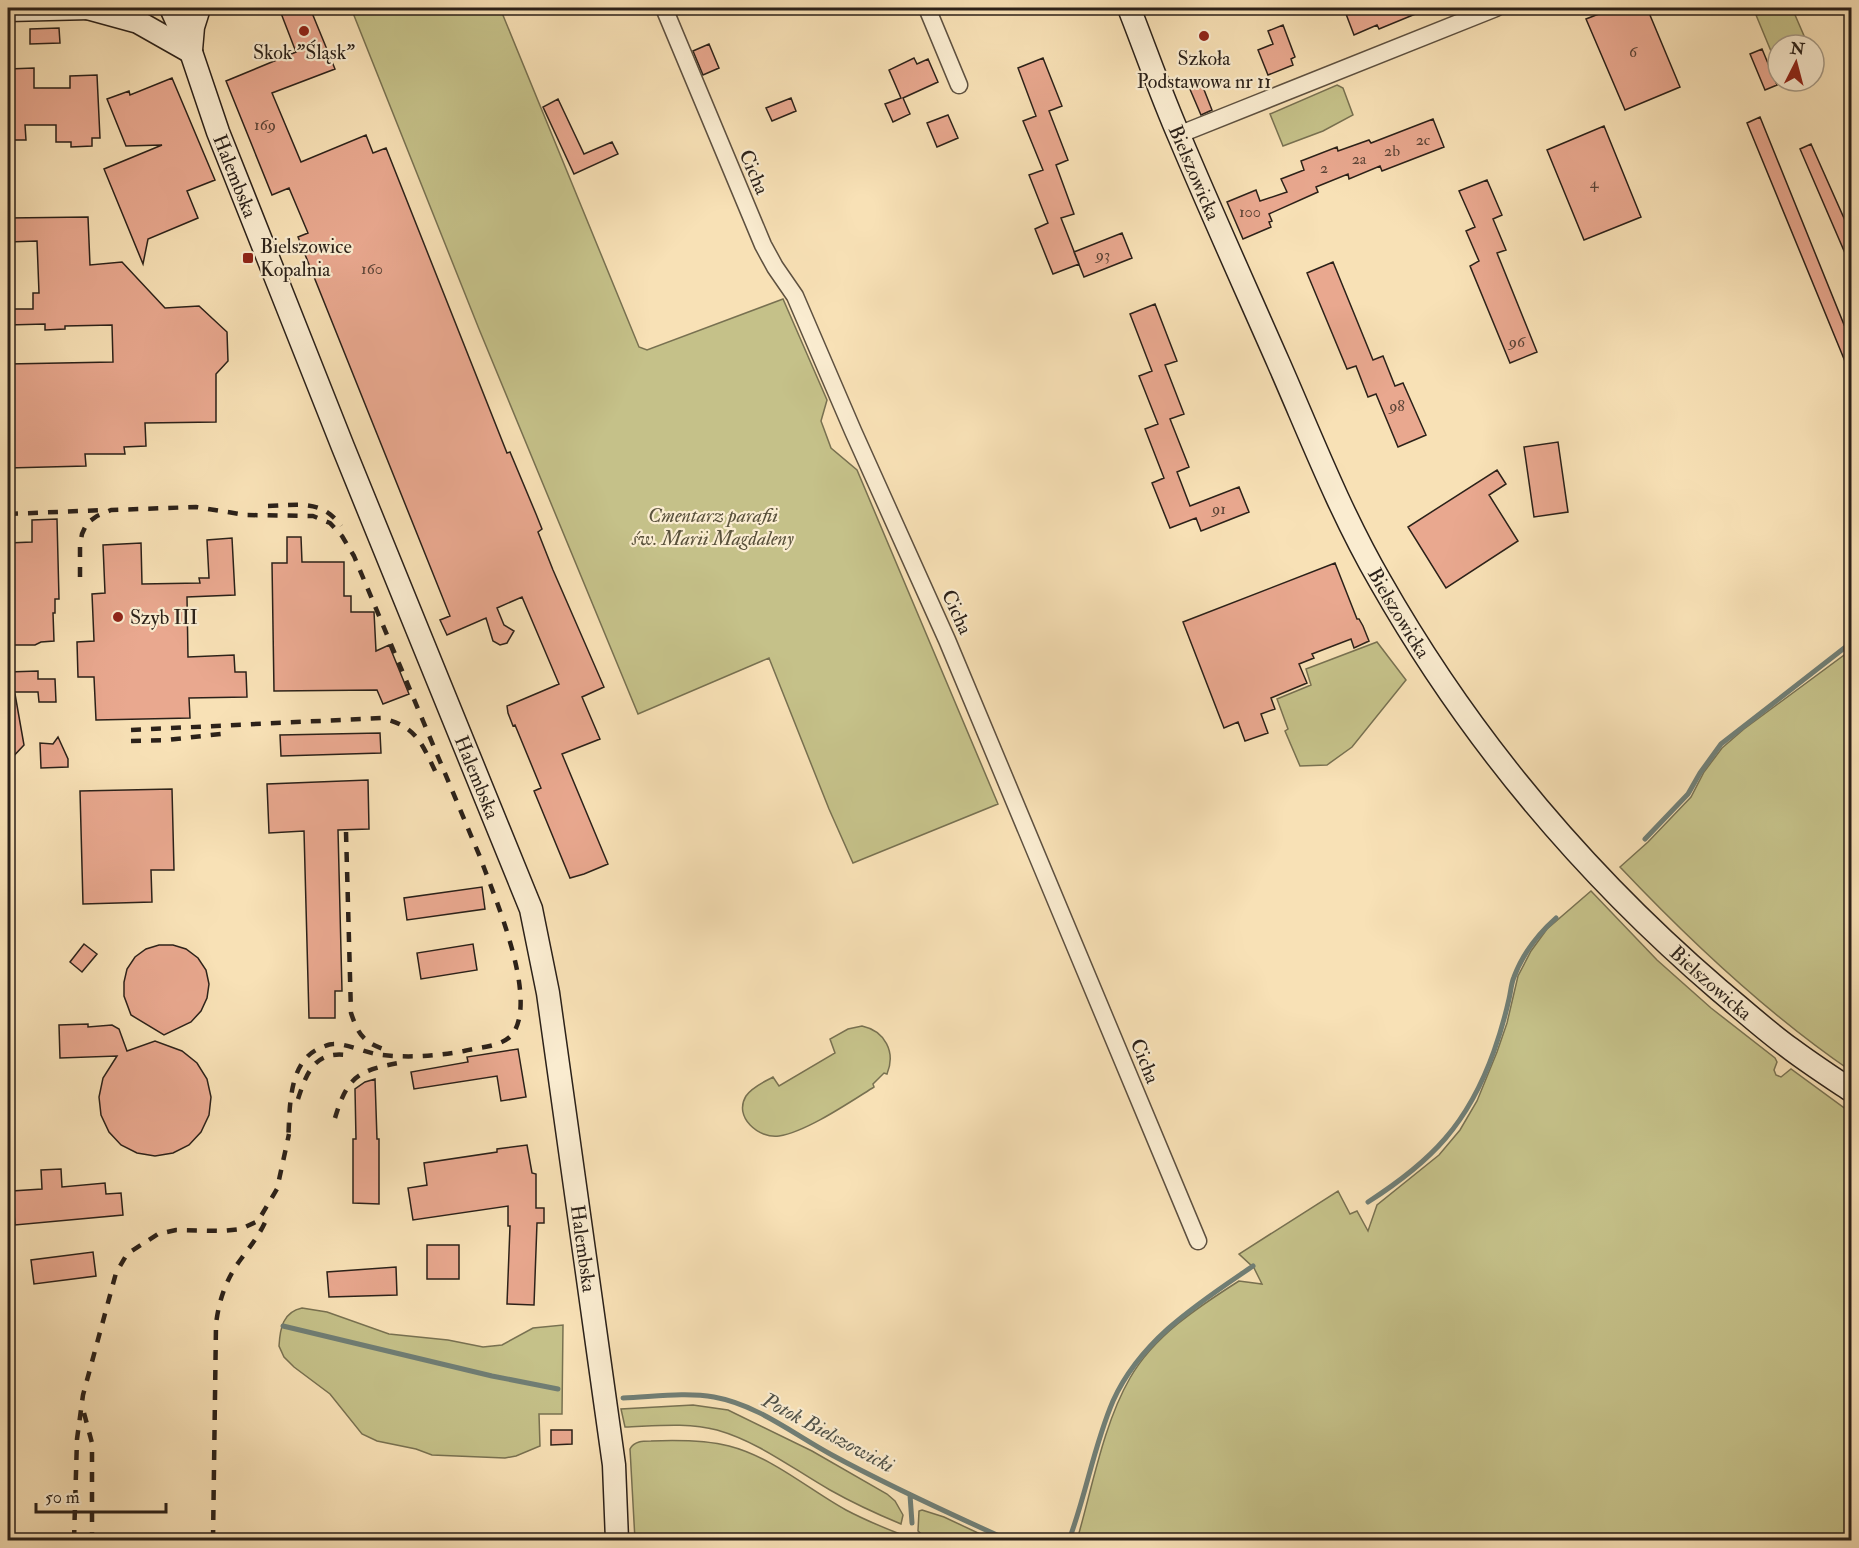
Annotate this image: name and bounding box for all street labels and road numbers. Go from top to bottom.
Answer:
street label: Bielszowicka [1163,121,1227,224]
street label: Halembska [208,130,264,222]
street label: Cicha [733,146,775,199]
street label: Bielszowicka [1362,563,1436,663]
street label: Cicha [936,586,978,639]
street label: Halembska [449,732,506,823]
street label: Bielszowicka [1665,940,1758,1026]
street label: Cicha [1125,1035,1166,1088]
street label: Halembska [565,1203,602,1294]

